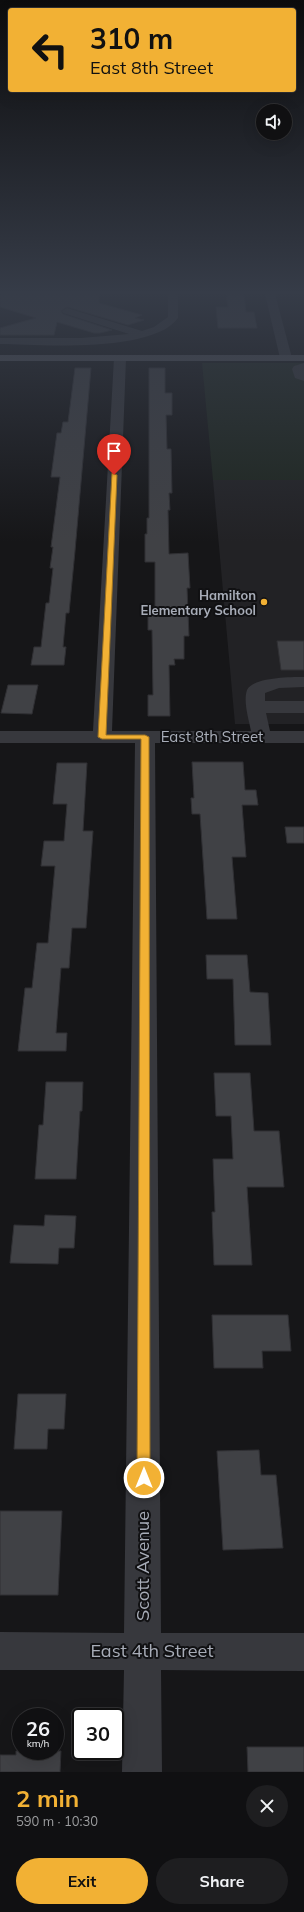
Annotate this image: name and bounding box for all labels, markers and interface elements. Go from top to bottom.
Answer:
text: 310 m [90,21,173,56]
icon: left [24,24,76,76]
text: East 8th Street [90,56,213,79]
map controls [256,104,292,140]
button: sound [256,104,292,140]
pin [97,434,131,475]
icon: arrive [103,440,125,462]
place label: Hamilton Elementary School [140,587,256,619]
marker: Hamilton Elementary School [259,597,269,607]
street label: East 8th Street [161,727,263,746]
position arrow [123,1457,165,1499]
street label: Scott Avenue [131,1511,154,1621]
street label: East 4th Street [90,1639,214,1662]
speed limit sign: 30 [72,1708,124,1760]
text: 26 [26,1716,50,1741]
text: km/h [27,1737,49,1750]
text: 2 min [16,1783,79,1813]
button: close [246,1785,288,1827]
text: 590 m · 10:30 [16,1813,98,1829]
button: Exit [16,1858,148,1904]
button: Share [156,1858,288,1904]

